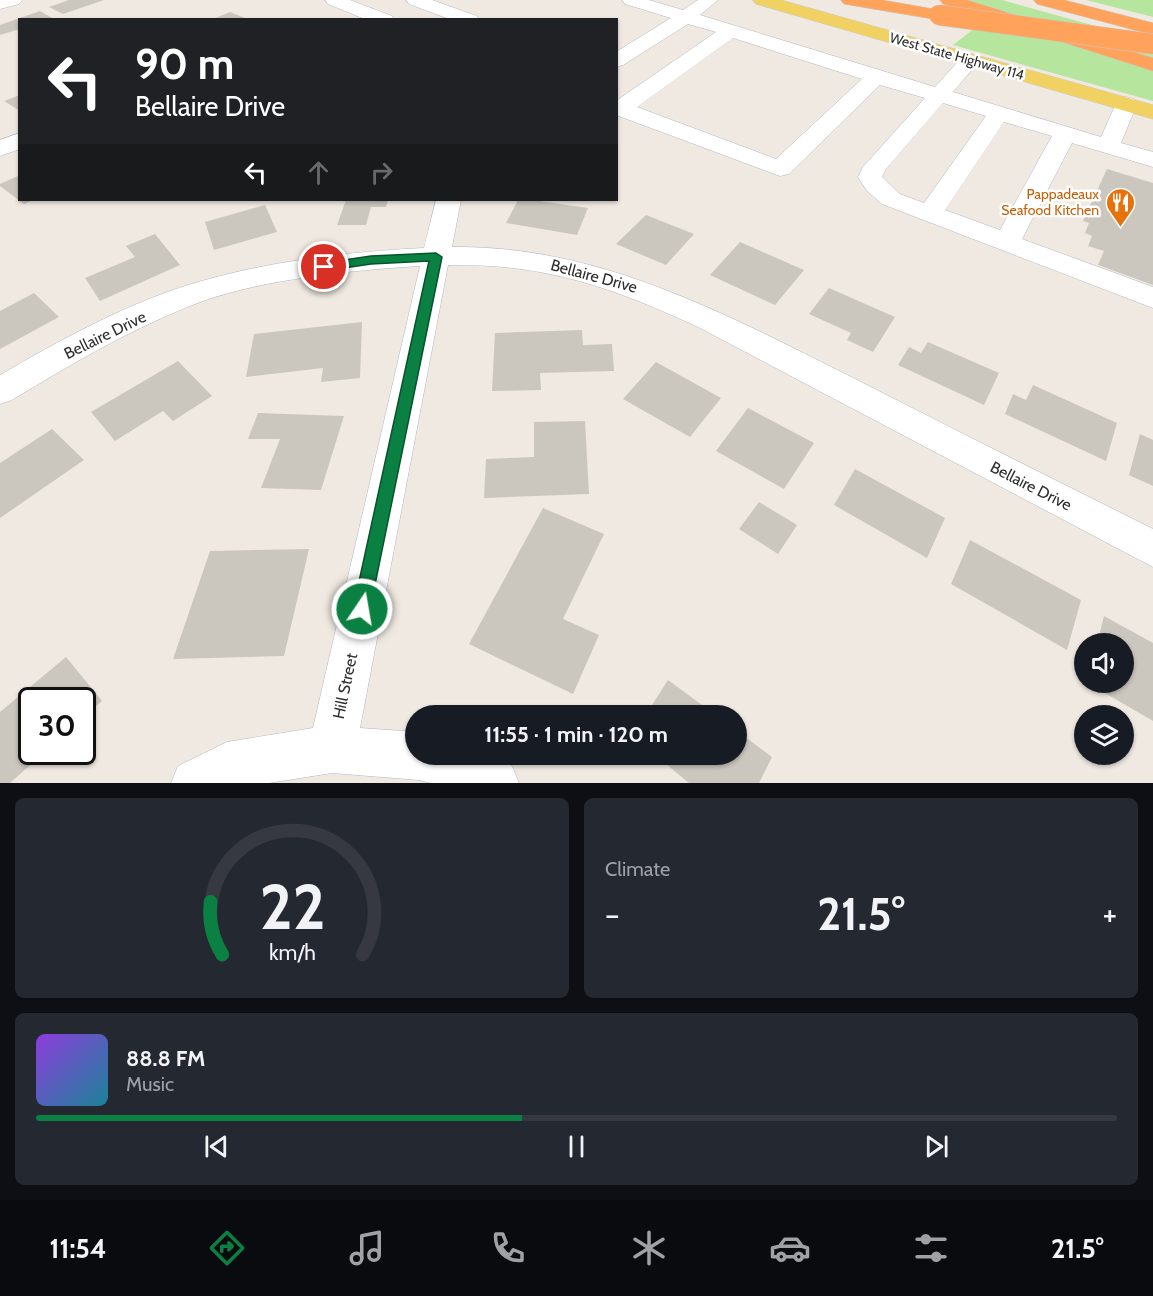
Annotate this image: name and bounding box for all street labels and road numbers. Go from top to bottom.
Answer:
street label: West State Highway 114 [888,28,1026,84]
street label: Bellaire Drive [549,255,639,297]
street label: Bellaire Drive [61,307,149,363]
street label: Bellaire Drive [987,457,1075,515]
street label: Hill Street [329,651,361,721]

